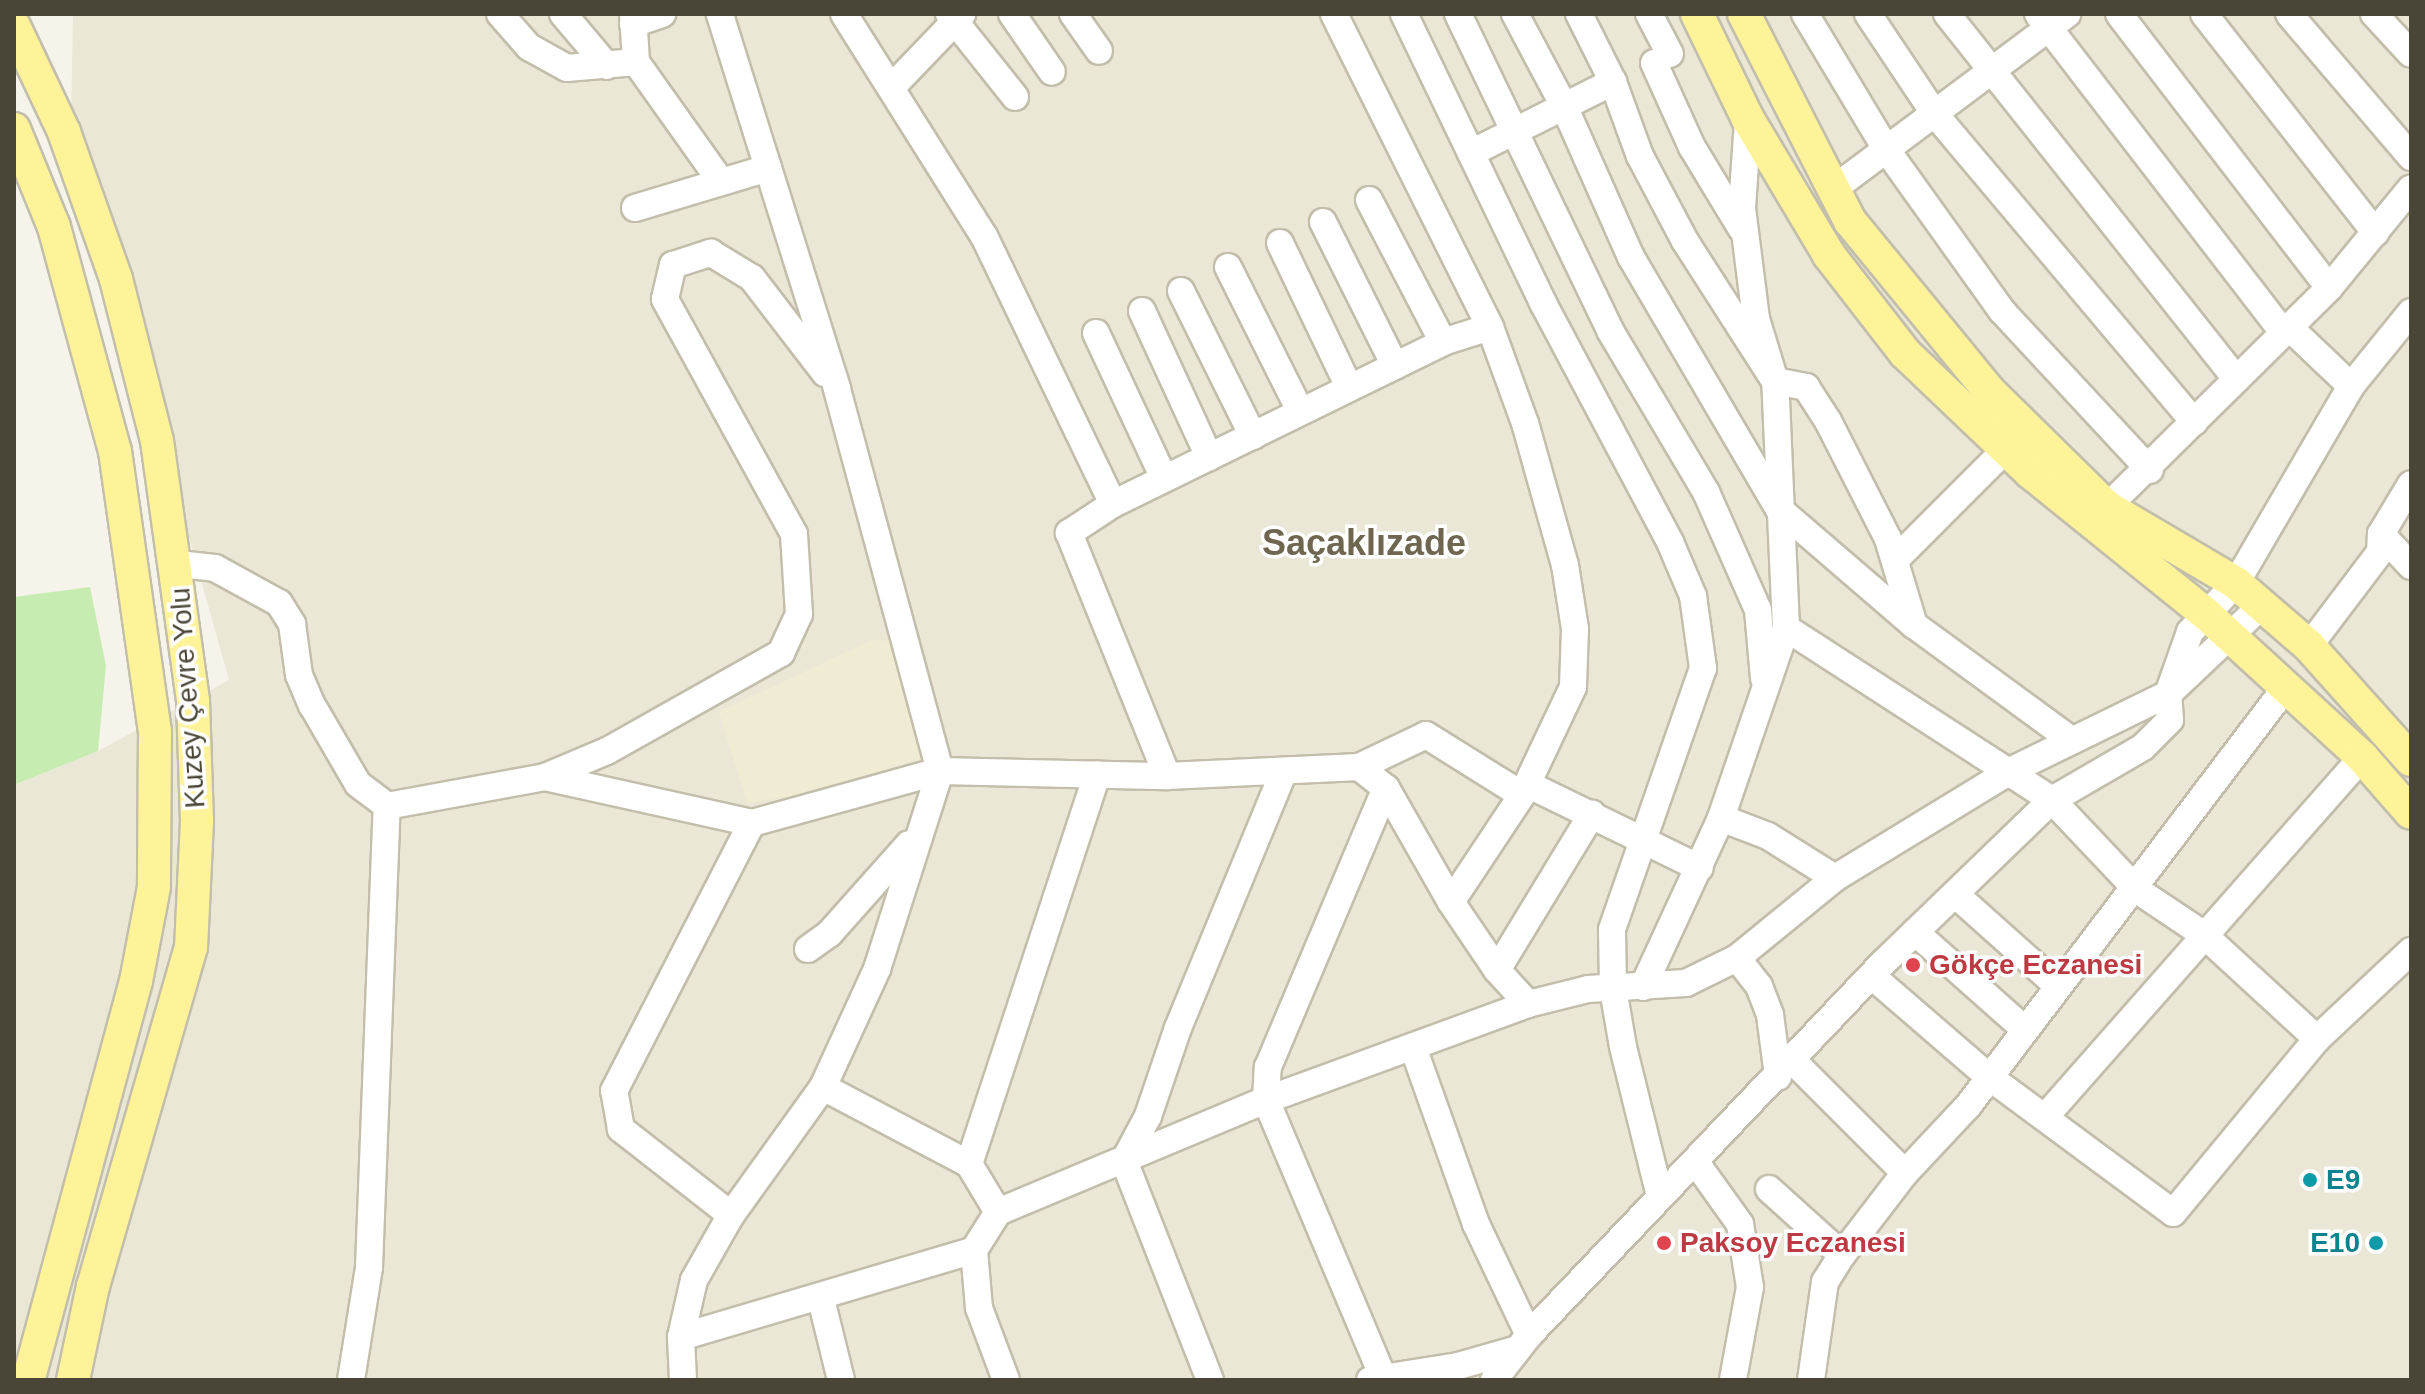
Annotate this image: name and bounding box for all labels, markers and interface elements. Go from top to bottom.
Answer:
district label: Saçaklızade [1262,521,1466,565]
street label: Kuzey Çevre Yolu [164,586,212,810]
place label: Gökçe Eczanesi [1929,948,2142,982]
marker: Gökçe Eczanesi [1904,956,1922,974]
place label: E9 [2326,1163,2360,1197]
marker: E9 [2301,1171,2319,1189]
place label: Paksoy Eczanesi [1680,1226,1906,1260]
place label: E10 [2310,1226,2360,1260]
marker: Paksoy Eczanesi [1655,1234,1673,1252]
marker: E10 [2367,1234,2385,1252]

